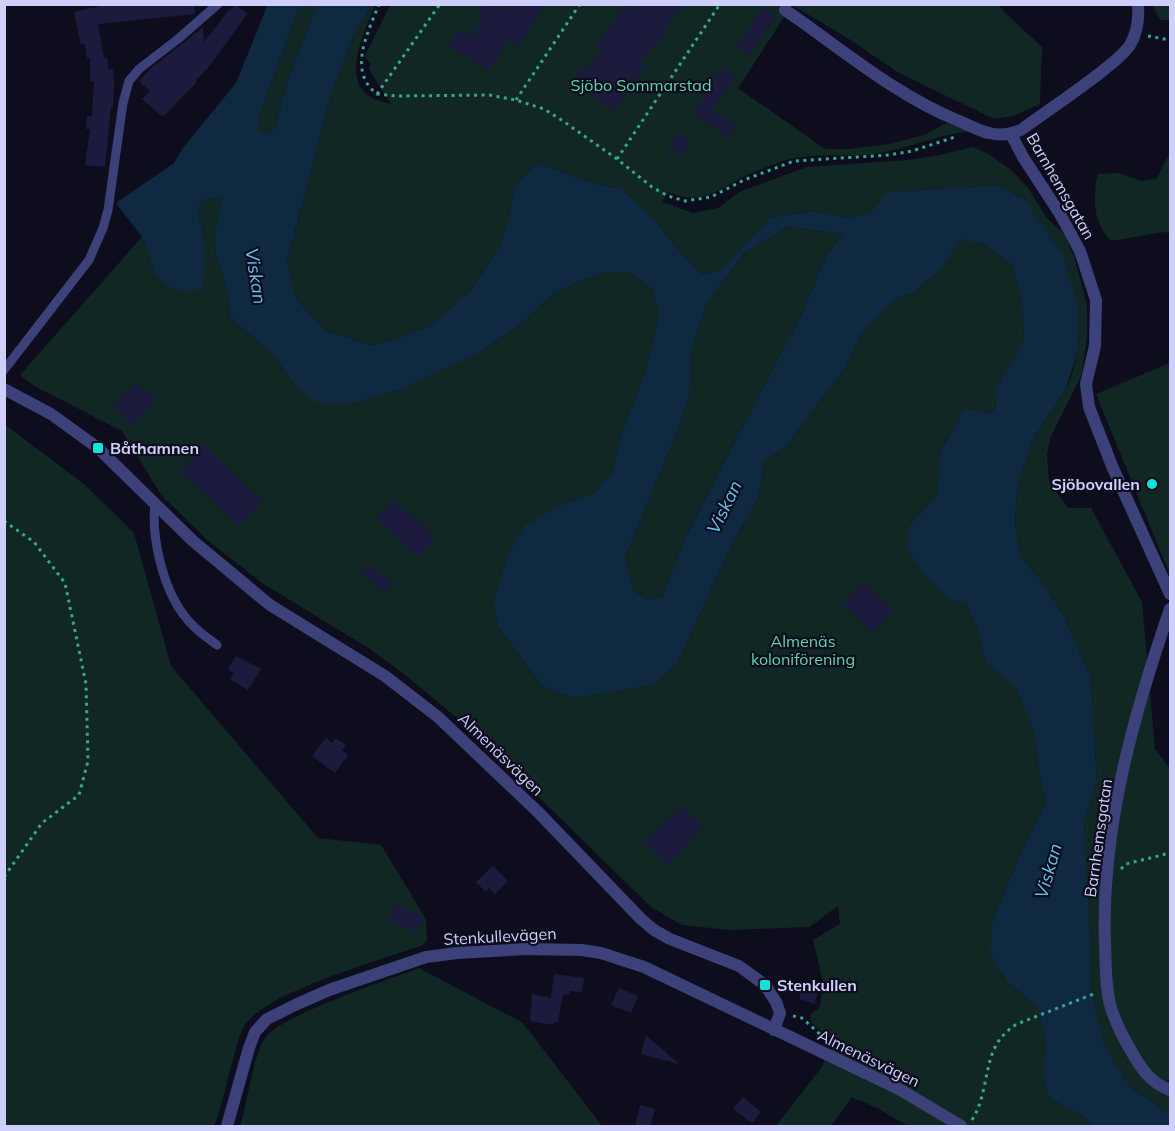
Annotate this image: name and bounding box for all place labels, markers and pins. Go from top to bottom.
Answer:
place label: Båthamnen [110,438,199,458]
marker: Båthamnen [91,441,105,455]
place label: Sjöbovallen [1052,474,1140,494]
marker: Sjöbovallen [1145,477,1159,491]
place label: Stenkullen [777,975,857,995]
marker: Stenkullen [758,978,772,992]

